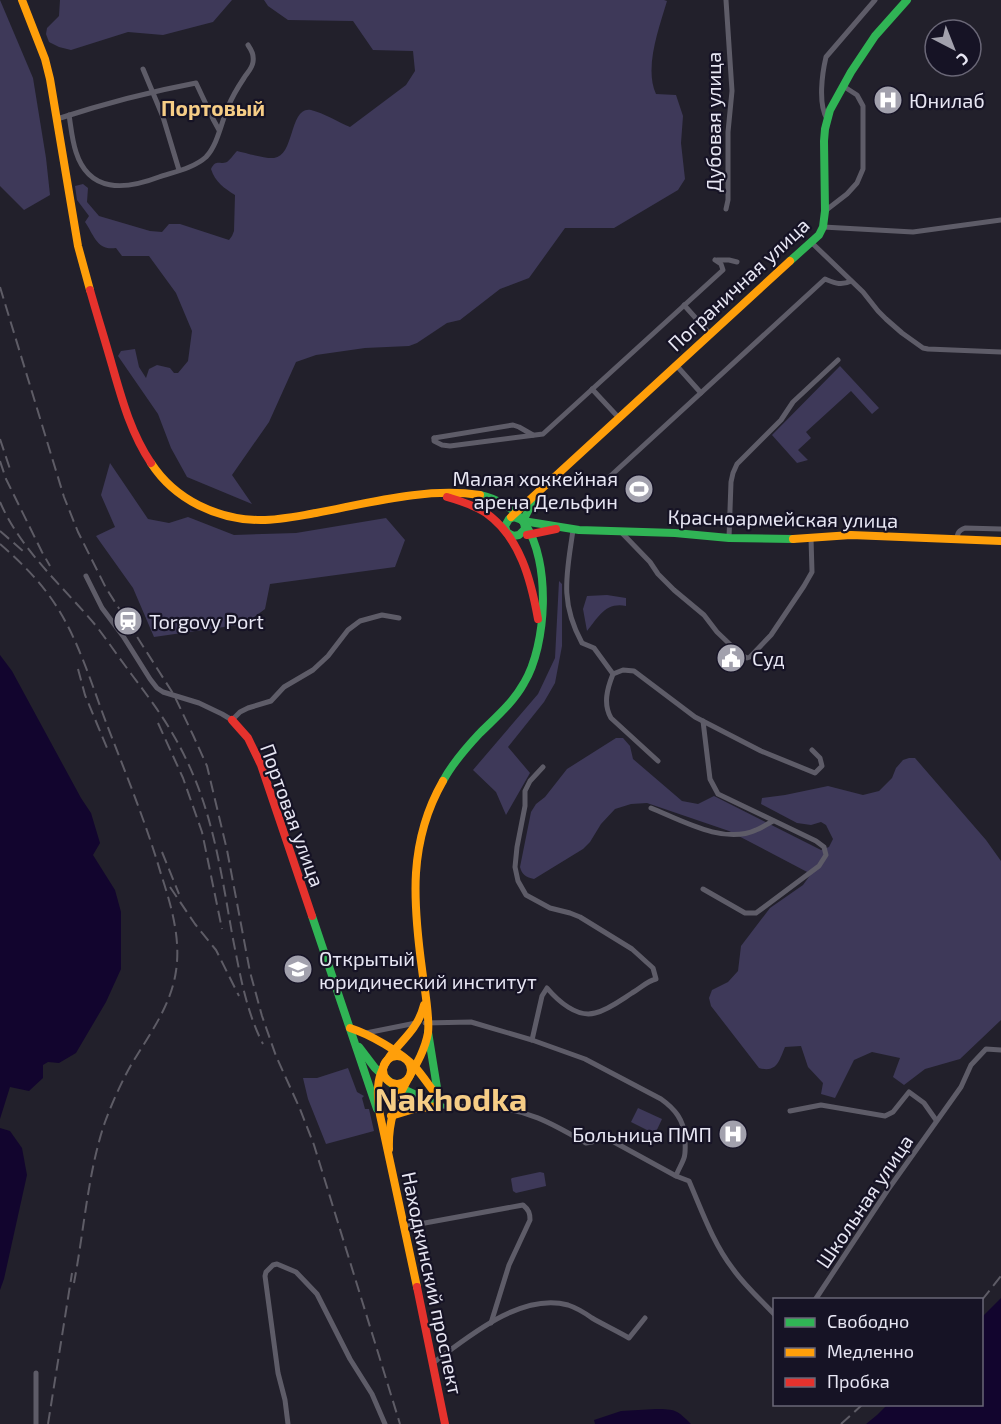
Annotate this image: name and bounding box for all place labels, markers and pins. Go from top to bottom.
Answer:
hospital icon: Юнилаб [872,84,904,116]
place label: Юнилаб [909,88,985,112]
place label: Малая хоккейная арена Дельфин [453,466,618,513]
sports icon: Малая хоккейная арена Дельфин [623,473,655,505]
station icon: Torgovy Port [112,605,144,637]
place label: Torgovy Port [149,609,264,633]
public building icon: Суд [715,642,747,674]
place label: Суд [752,646,785,671]
place label: Открытый юридический институт [319,946,537,994]
school or university icon: Открытый юридический институт [282,953,314,985]
hospital icon: Больница ПМП [717,1118,749,1150]
place label: Больница ПМП [572,1122,712,1146]

